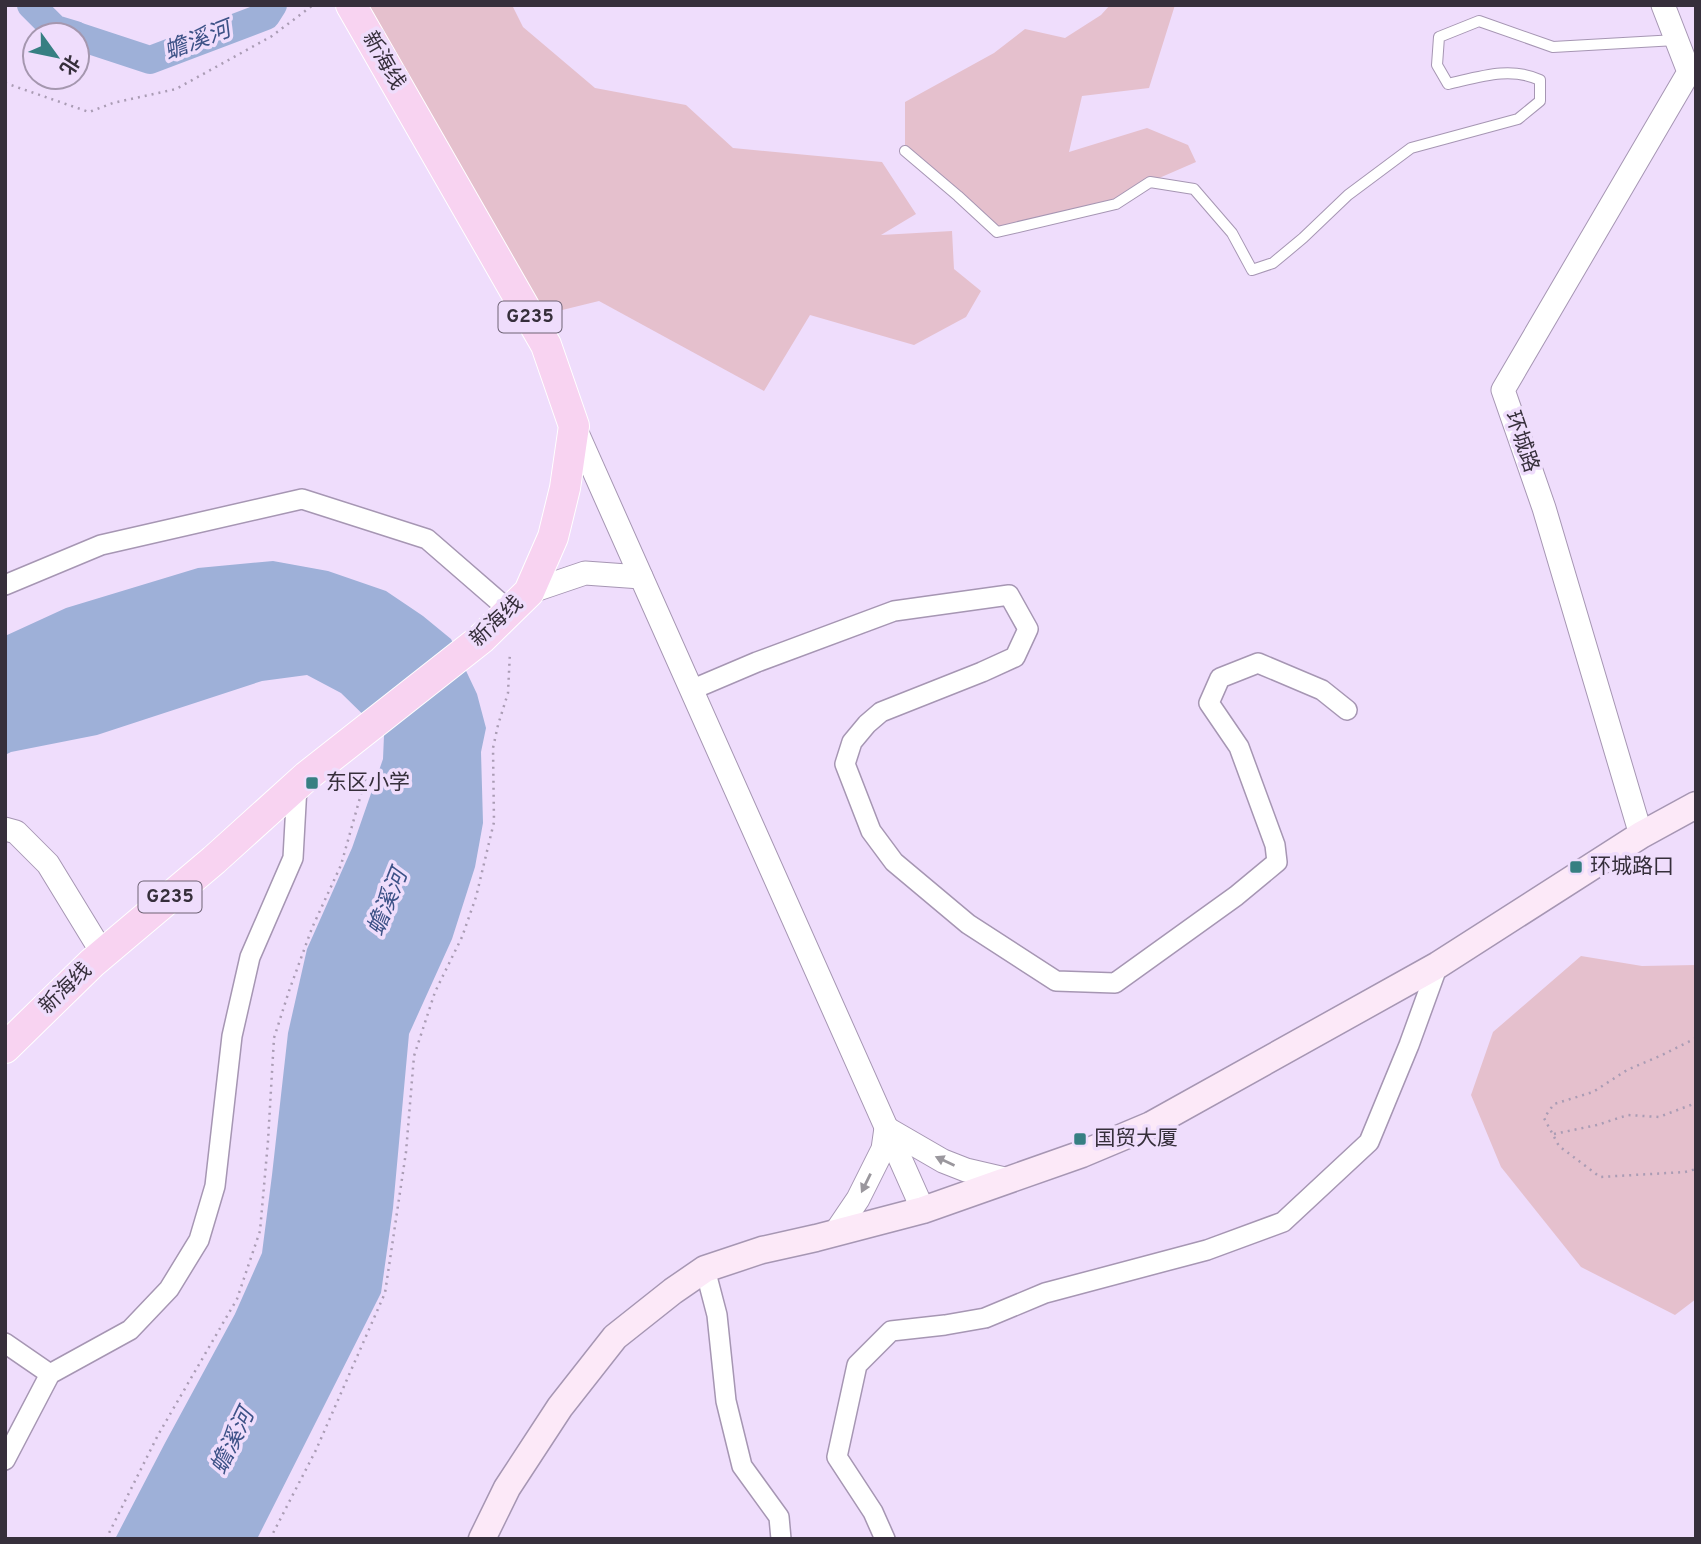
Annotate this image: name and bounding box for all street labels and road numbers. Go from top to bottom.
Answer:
street label: 新海线 [356,27,410,95]
road number: G235 [498,302,562,332]
street label: 环城路 [1498,408,1544,476]
street label: 新海线 [465,591,529,653]
road number: G235 [138,882,202,912]
street label: 新海线 [34,957,98,1021]

